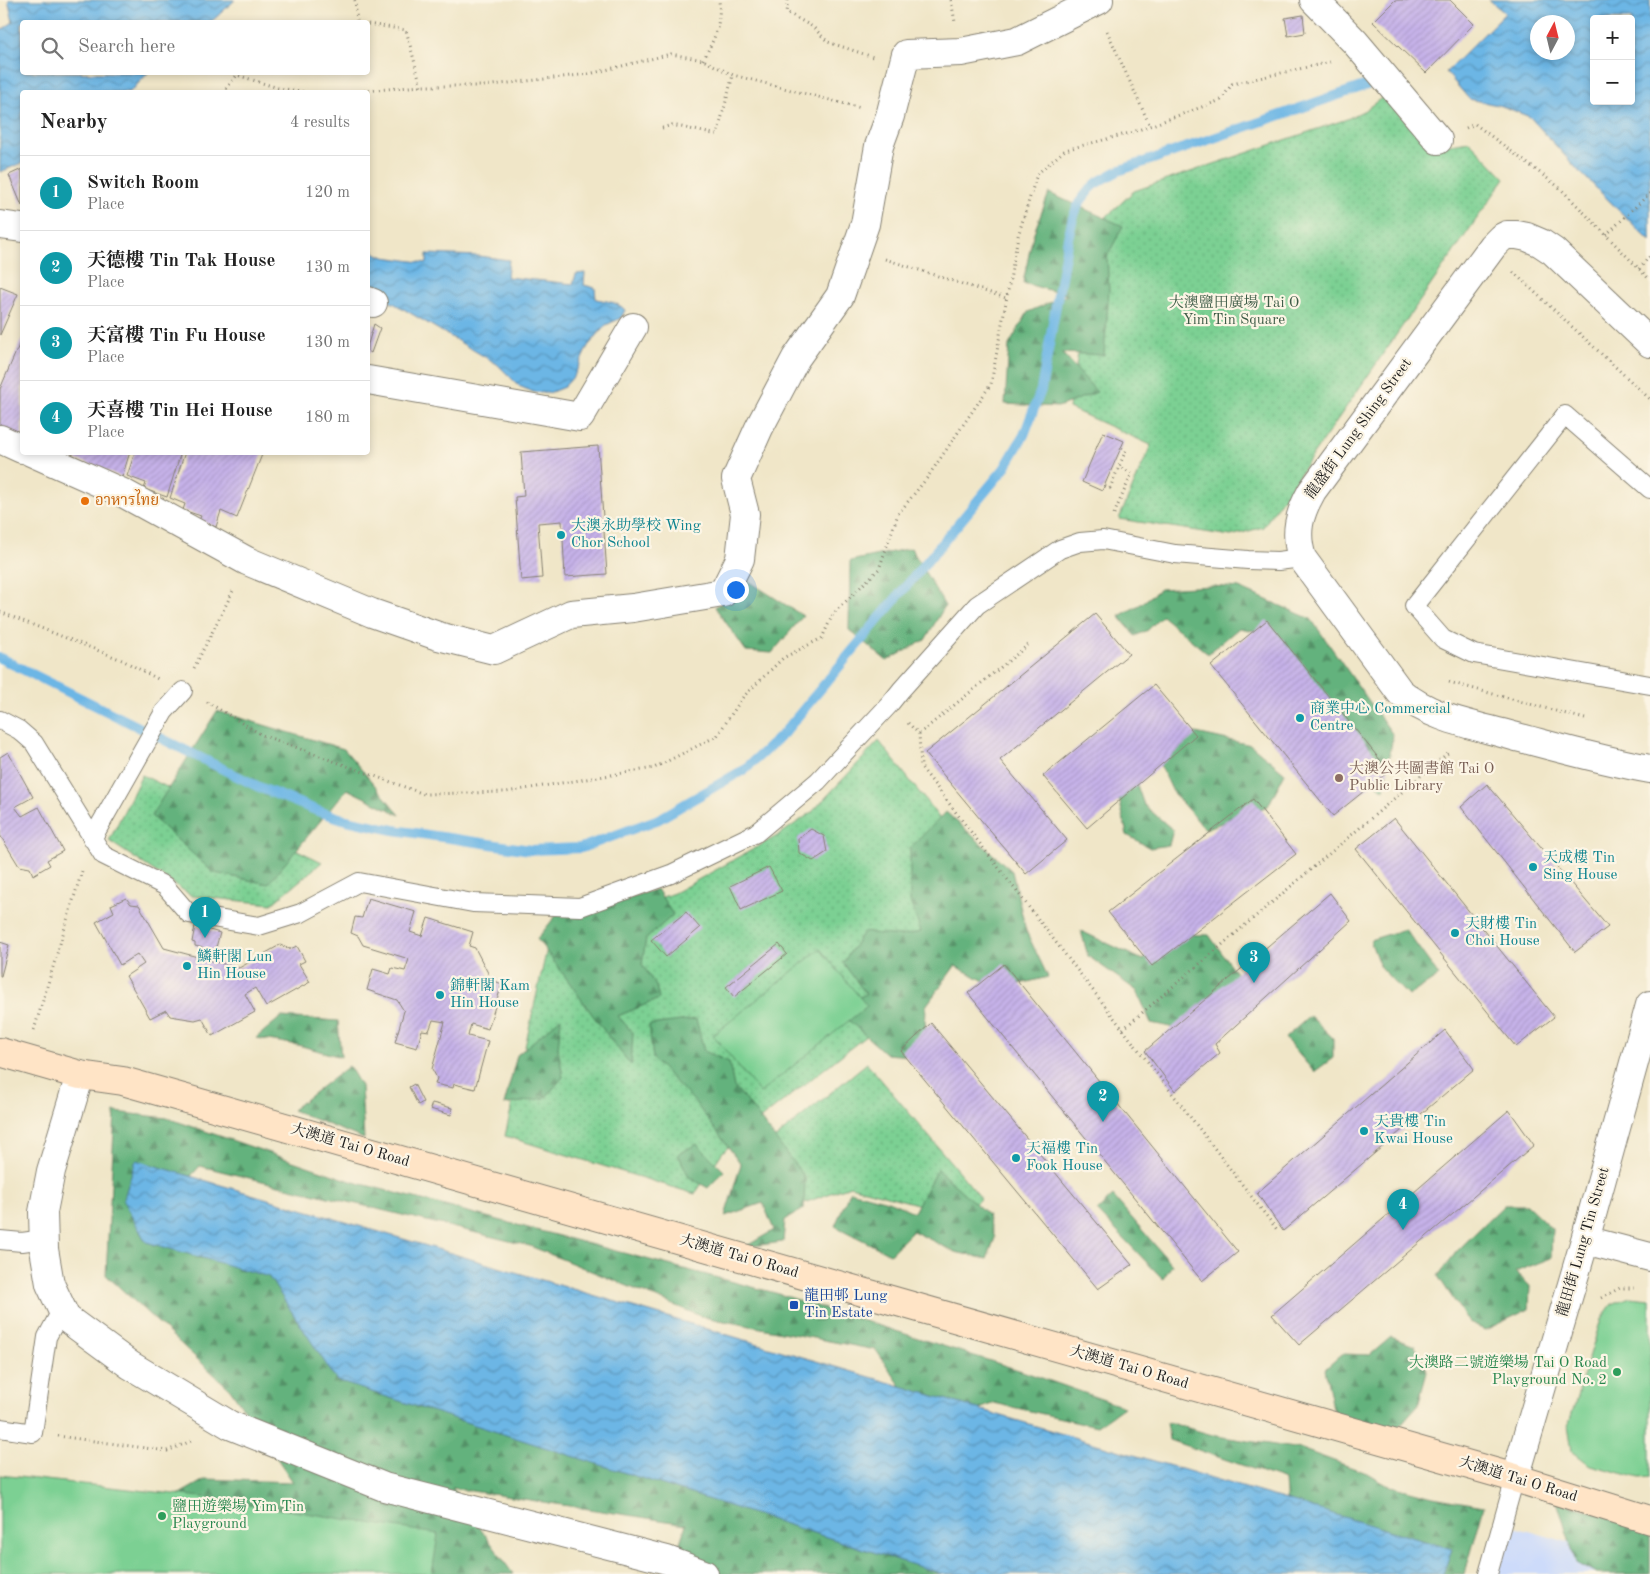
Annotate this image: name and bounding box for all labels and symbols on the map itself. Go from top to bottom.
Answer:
north arrow [1530,15,1575,60]
park label: 大澳鹽田廣場 Tai O Yim Tin Square [1169,294,1299,328]
street label: 龍盛街 Lung Shing Street [1301,354,1415,502]
place label: อาหารไทย [95,489,159,509]
marker: อาหารไทย [79,495,91,507]
place label: 大澳永助學校 Wing Chor School [571,517,701,551]
marker: 大澳永助學校 Wing Chor School [555,529,567,541]
your location [723,577,749,603]
place label: 商業中心 Commercial Centre [1310,700,1451,734]
marker: 商業中心 Commercial Centre [1294,712,1306,724]
place label: 大澳公共圖書館 Tai O Public Library [1349,760,1494,794]
marker: 大澳公共圖書館 Tai O Public Library [1333,772,1345,784]
place label: 天成樓 Tin Sing House [1543,849,1618,883]
marker: 天成樓 Tin Sing House [1527,861,1539,873]
pin: 1 [189,897,221,938]
place label: 天財樓 Tin Choi House [1465,915,1540,949]
marker: 天財樓 Tin Choi House [1449,927,1461,939]
pin: 3 [1238,942,1270,983]
place label: 鱗軒閣 Lun Hin House [197,948,272,982]
marker: 鱗軒閣 Lun Hin House [181,960,193,972]
place label: 錦軒閣 Kam Hin House [450,977,530,1011]
marker: 錦軒閣 Kam Hin House [434,989,446,1001]
pin: 2 [1087,1081,1119,1122]
place label: 天貴樓 Tin Kwai House [1374,1113,1453,1147]
street label: 大澳道 Tai O Road [289,1120,412,1170]
marker: 天貴樓 Tin Kwai House [1358,1125,1370,1137]
place label: 天福樓 Tin Fook House [1026,1140,1103,1174]
marker: 天福樓 Tin Fook House [1010,1152,1022,1164]
street label: 龍田街 Lung Tin Street [1554,1165,1613,1318]
pin: 4 [1387,1189,1419,1230]
street label: 大澳道 Tai O Road [678,1231,801,1281]
place label: 龍田邨 Lung Tin Estate [804,1287,887,1321]
marker: 龍田邨 Lung Tin Estate [788,1299,800,1311]
street label: 大澳道 Tai O Road [1068,1342,1191,1392]
place label: 大澳路二號遊樂場 Tai O Road Playground No. 2 [1409,1354,1607,1388]
marker: 大澳路二號遊樂場 Tai O Road Playground No. 2 [1611,1366,1623,1378]
street label: 大澳道 Tai O Road [1457,1453,1580,1505]
place label: 鹽田遊樂場 Yim Tin Playground [172,1498,304,1532]
marker: 鹽田遊樂場 Yim Tin Playground [156,1510,168,1522]

